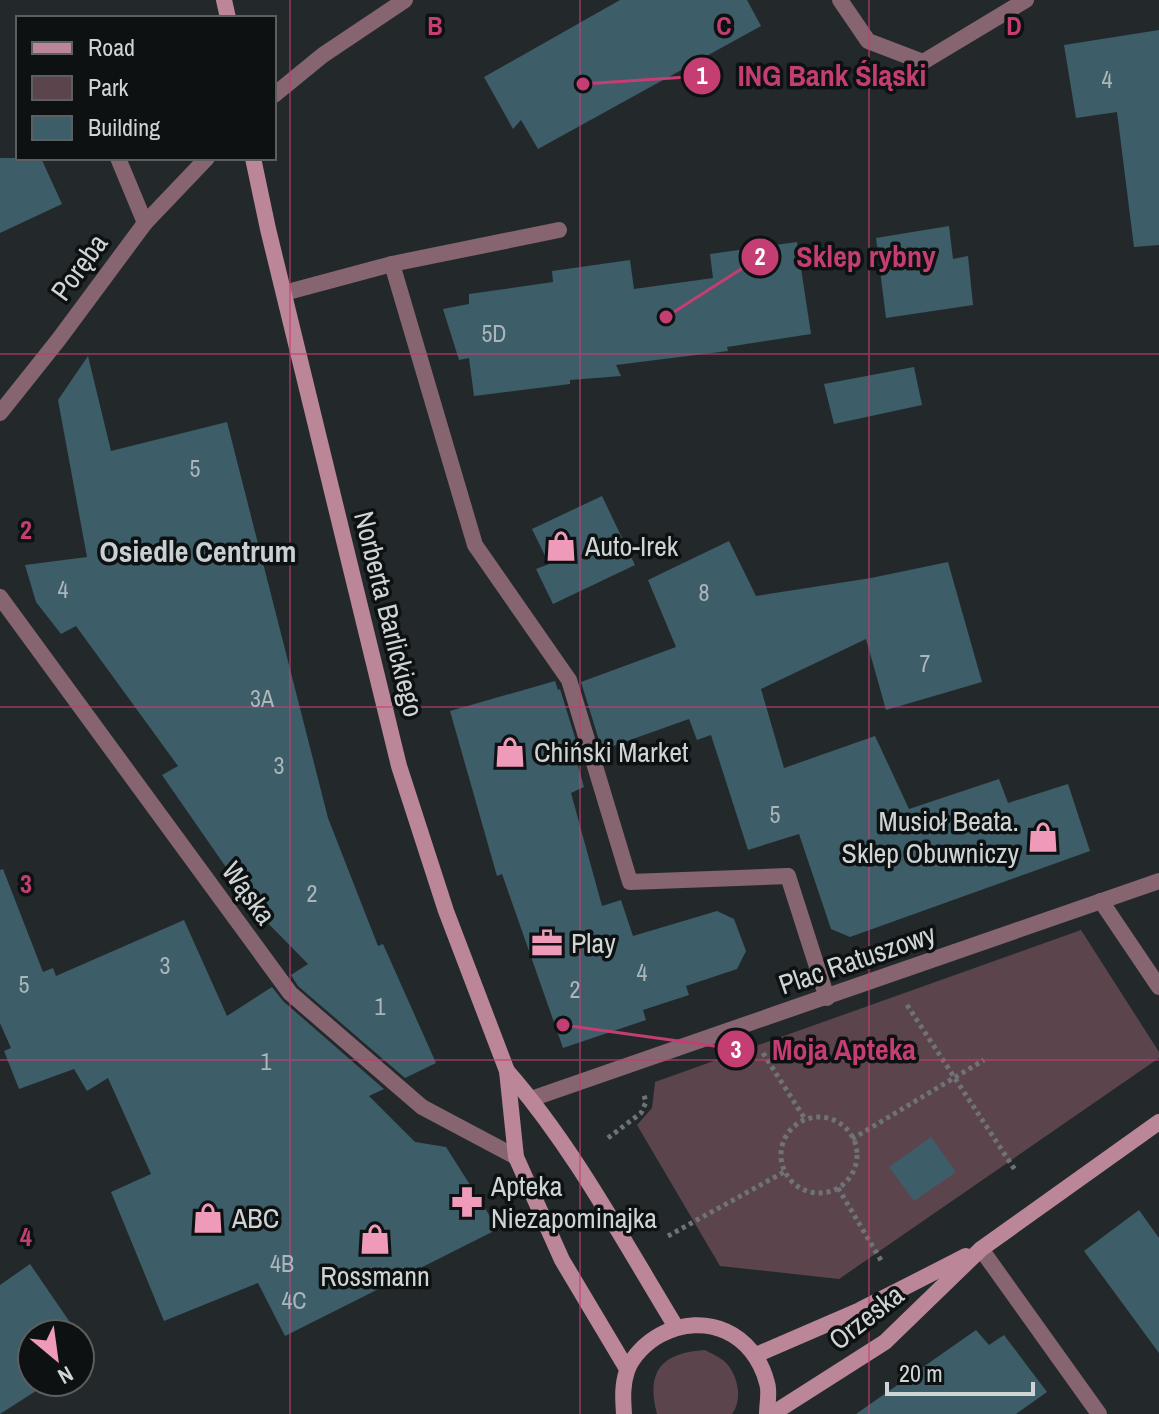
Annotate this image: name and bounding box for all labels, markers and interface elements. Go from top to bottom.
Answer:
text: B [427,8,443,43]
text: C [716,8,732,43]
text: D [1006,8,1022,43]
legend [16,16,276,160]
text: Road [88,31,135,63]
callout: ING Bank Śląski [682,49,942,103]
text: ING Bank Śląski [738,55,926,95]
text: 1 [697,59,708,91]
house number: 4 [1102,63,1113,95]
text: Park [88,71,129,103]
text: Building [88,111,160,143]
street label: Poręba [42,226,116,308]
callout: Sklep rybny [740,230,951,284]
text: Sklep rybny [796,236,936,276]
text: 2 [755,240,766,272]
house number: 5D [481,317,507,349]
house number: 5 [190,452,201,484]
street label: Norberta Barlickiego [345,507,433,721]
text: 2 [20,512,32,547]
place label: Auto-Irek [584,527,679,565]
shop icon: Auto-Irek [544,529,578,563]
district label: Osiedle Centrum [100,531,296,571]
house number: 4 [58,573,69,605]
house number: 8 [699,576,709,608]
house number: 7 [920,647,931,679]
house number: 3A [250,682,275,714]
place label: Chiński Market [534,733,688,771]
shop icon: Chiński Market [493,735,527,769]
house number: 3 [274,749,284,781]
house number: 5 [770,798,781,830]
place label: Musioł Beata. Sklep Obuwniczy [842,802,1020,872]
shop icon: Musioł Beata. Sklep Obuwniczy [1026,820,1060,854]
street label: Wąska [213,854,285,932]
text: 3 [20,866,32,901]
house number: 2 [307,877,317,909]
street label: Plac Ratuszowy [774,914,941,1004]
place label: Play [571,924,616,962]
office icon: Play [530,926,564,960]
house number: 3 [160,949,170,981]
house number: 4 [637,956,648,988]
house number: 5 [19,968,30,1000]
house number: 2 [570,973,580,1005]
house number: 1 [375,990,386,1022]
callout: Moja Apteka [716,1022,932,1076]
text: Moja Apteka [772,1029,916,1069]
text: 3 [731,1033,742,1065]
house number: 1 [261,1045,272,1077]
place label: Apteka Niezapominajka [490,1167,657,1237]
pharmacy icon: Apteka Niezapominajka [450,1185,484,1219]
place label: ABC [231,1199,279,1237]
shop icon: ABC [191,1201,225,1235]
text: 4 [20,1219,32,1254]
shop icon: Rossmann [358,1222,392,1256]
house number: 4B [270,1247,294,1279]
place label: Rossmann [320,1257,430,1295]
street label: Orzeska [821,1276,912,1358]
house number: 4C [281,1284,307,1316]
north arrow [16,1318,96,1398]
scale bar [887,1346,1033,1396]
text: 20 m [899,1357,943,1389]
text: N [53,1359,79,1392]

